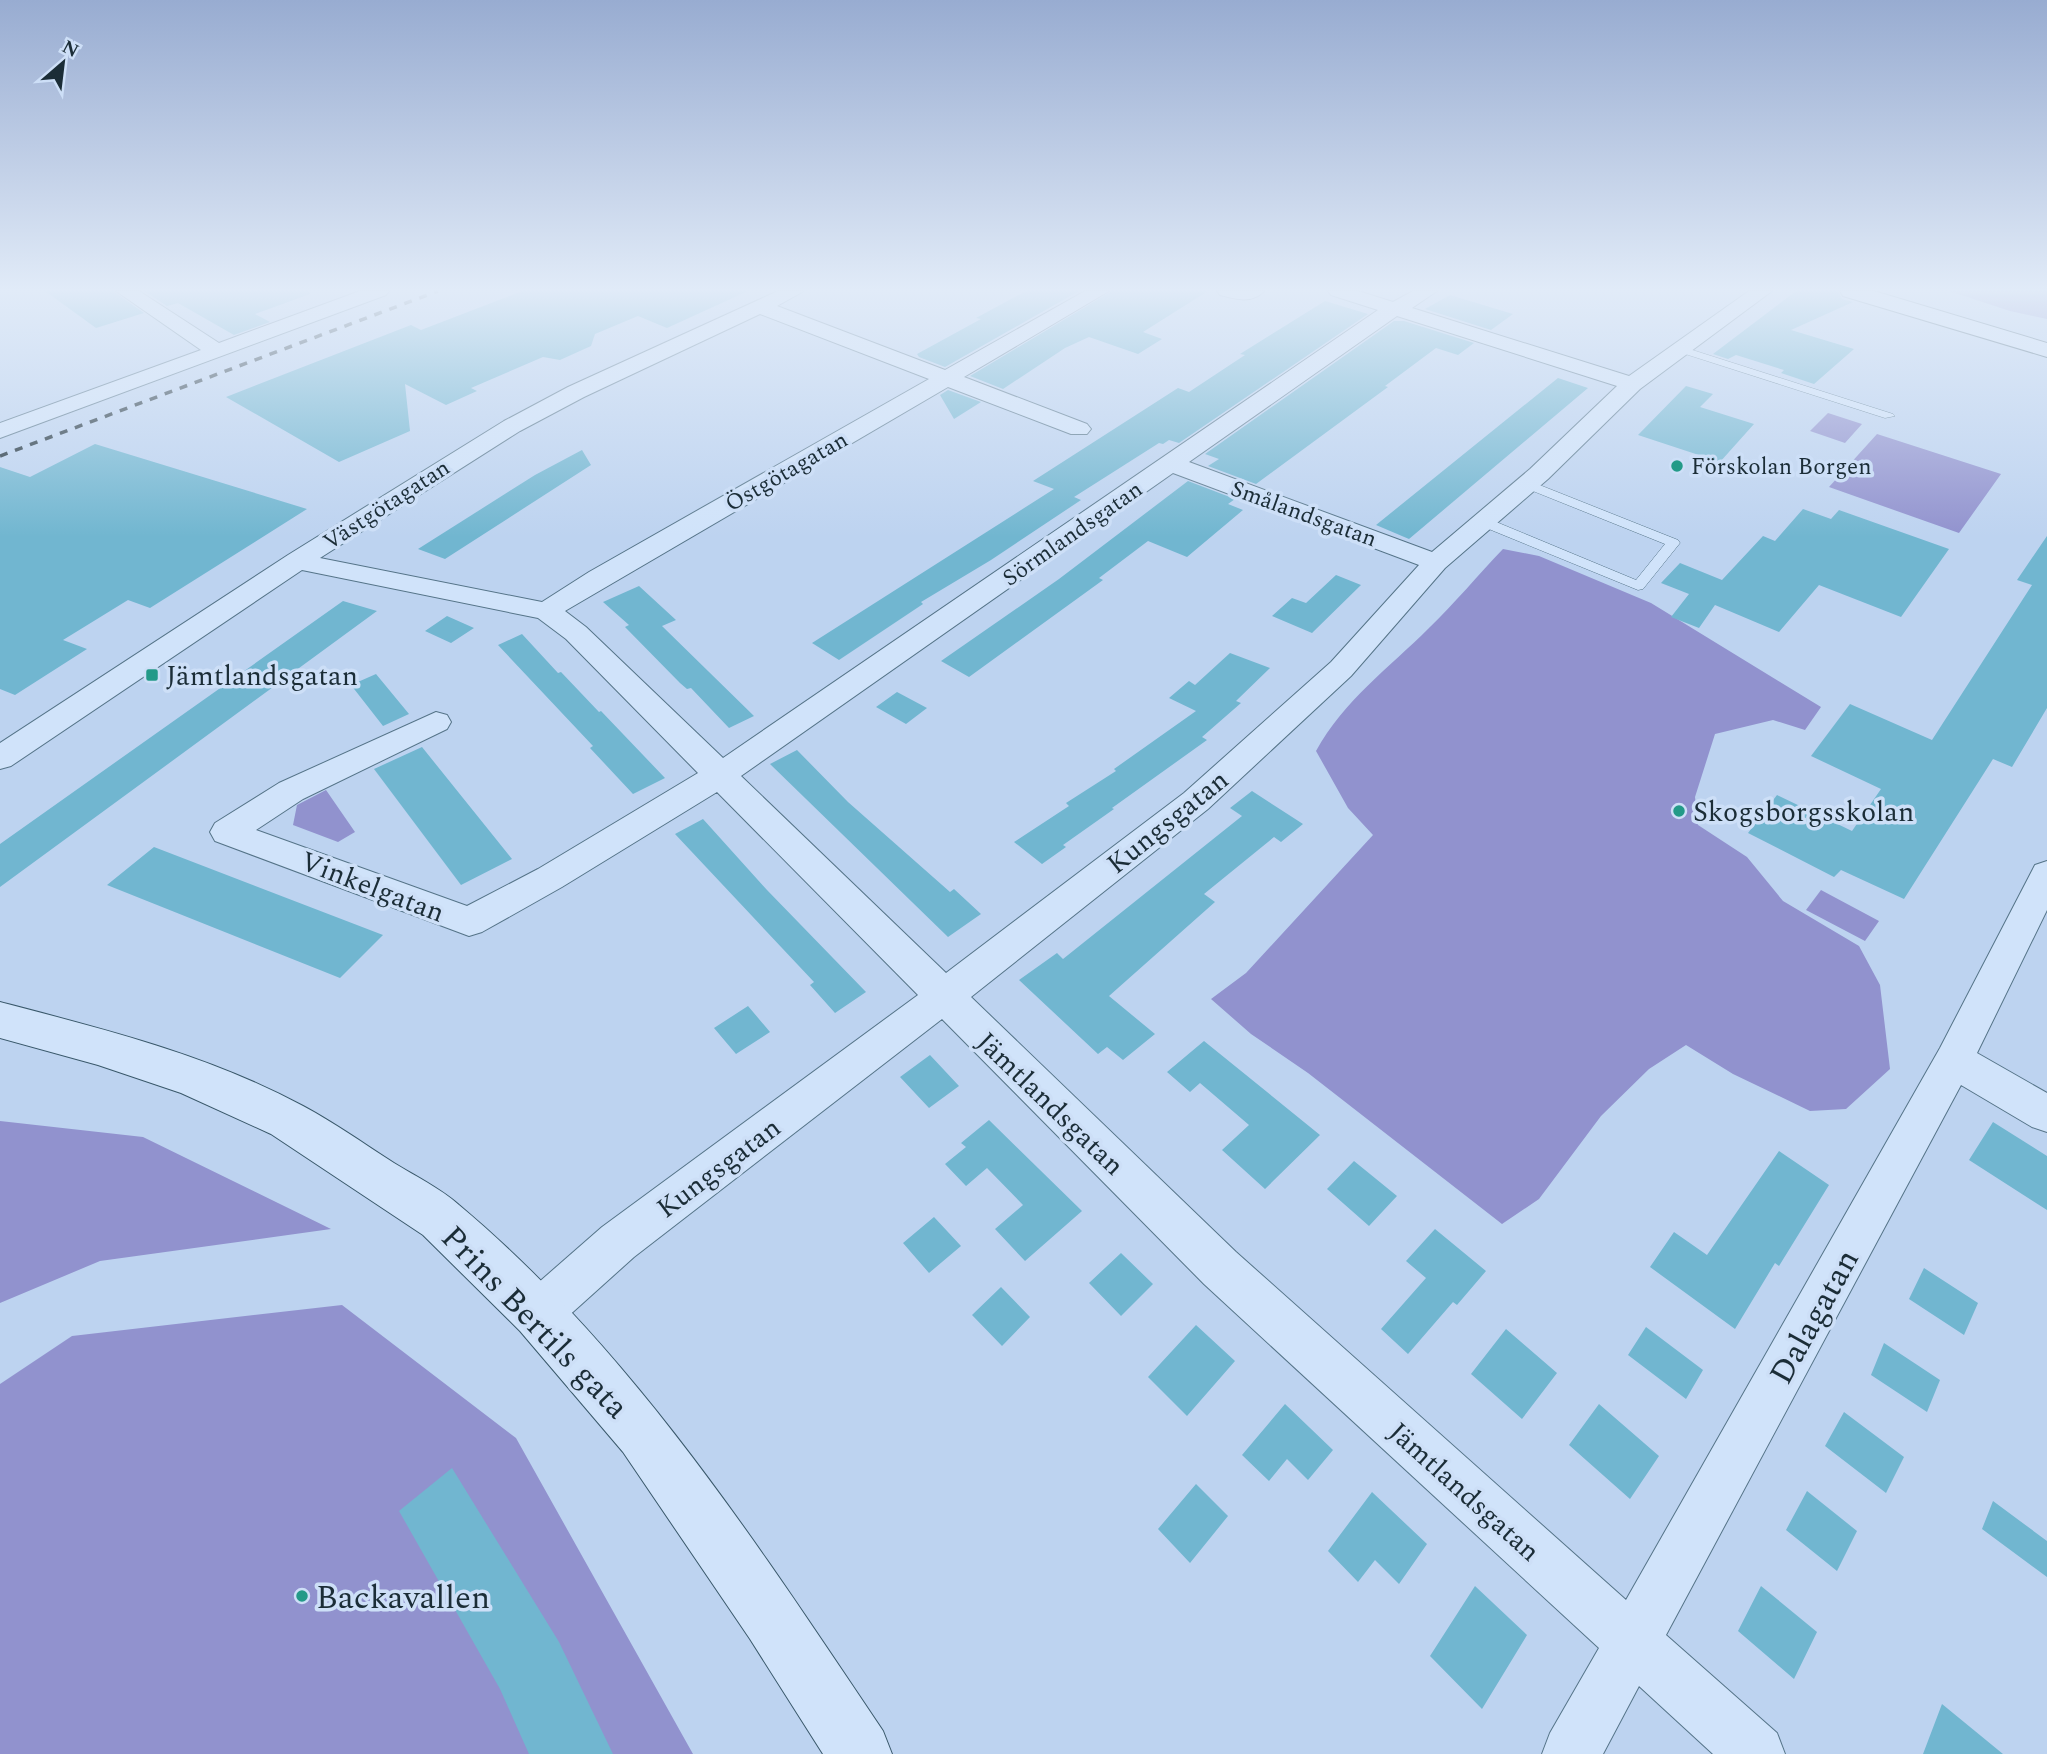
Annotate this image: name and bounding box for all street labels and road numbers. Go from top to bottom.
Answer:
street label: Östgötagatan [719,423,855,522]
street label: Västgötagatan [316,451,457,560]
street label: Smålandsgatan [1225,472,1382,557]
street label: Sörmlandsgatan [996,473,1150,596]
street label: Kungsgatan [1097,759,1238,885]
street label: Vinkelgatan [294,840,451,935]
street label: Jämtlandsgatan [966,1022,1134,1186]
street label: Kungsgatan [647,1107,790,1229]
street label: Prins Bertils gata [429,1214,640,1431]
street label: Dalagatan [1757,1240,1873,1394]
street label: Jämtlandsgatan [1378,1412,1550,1572]

